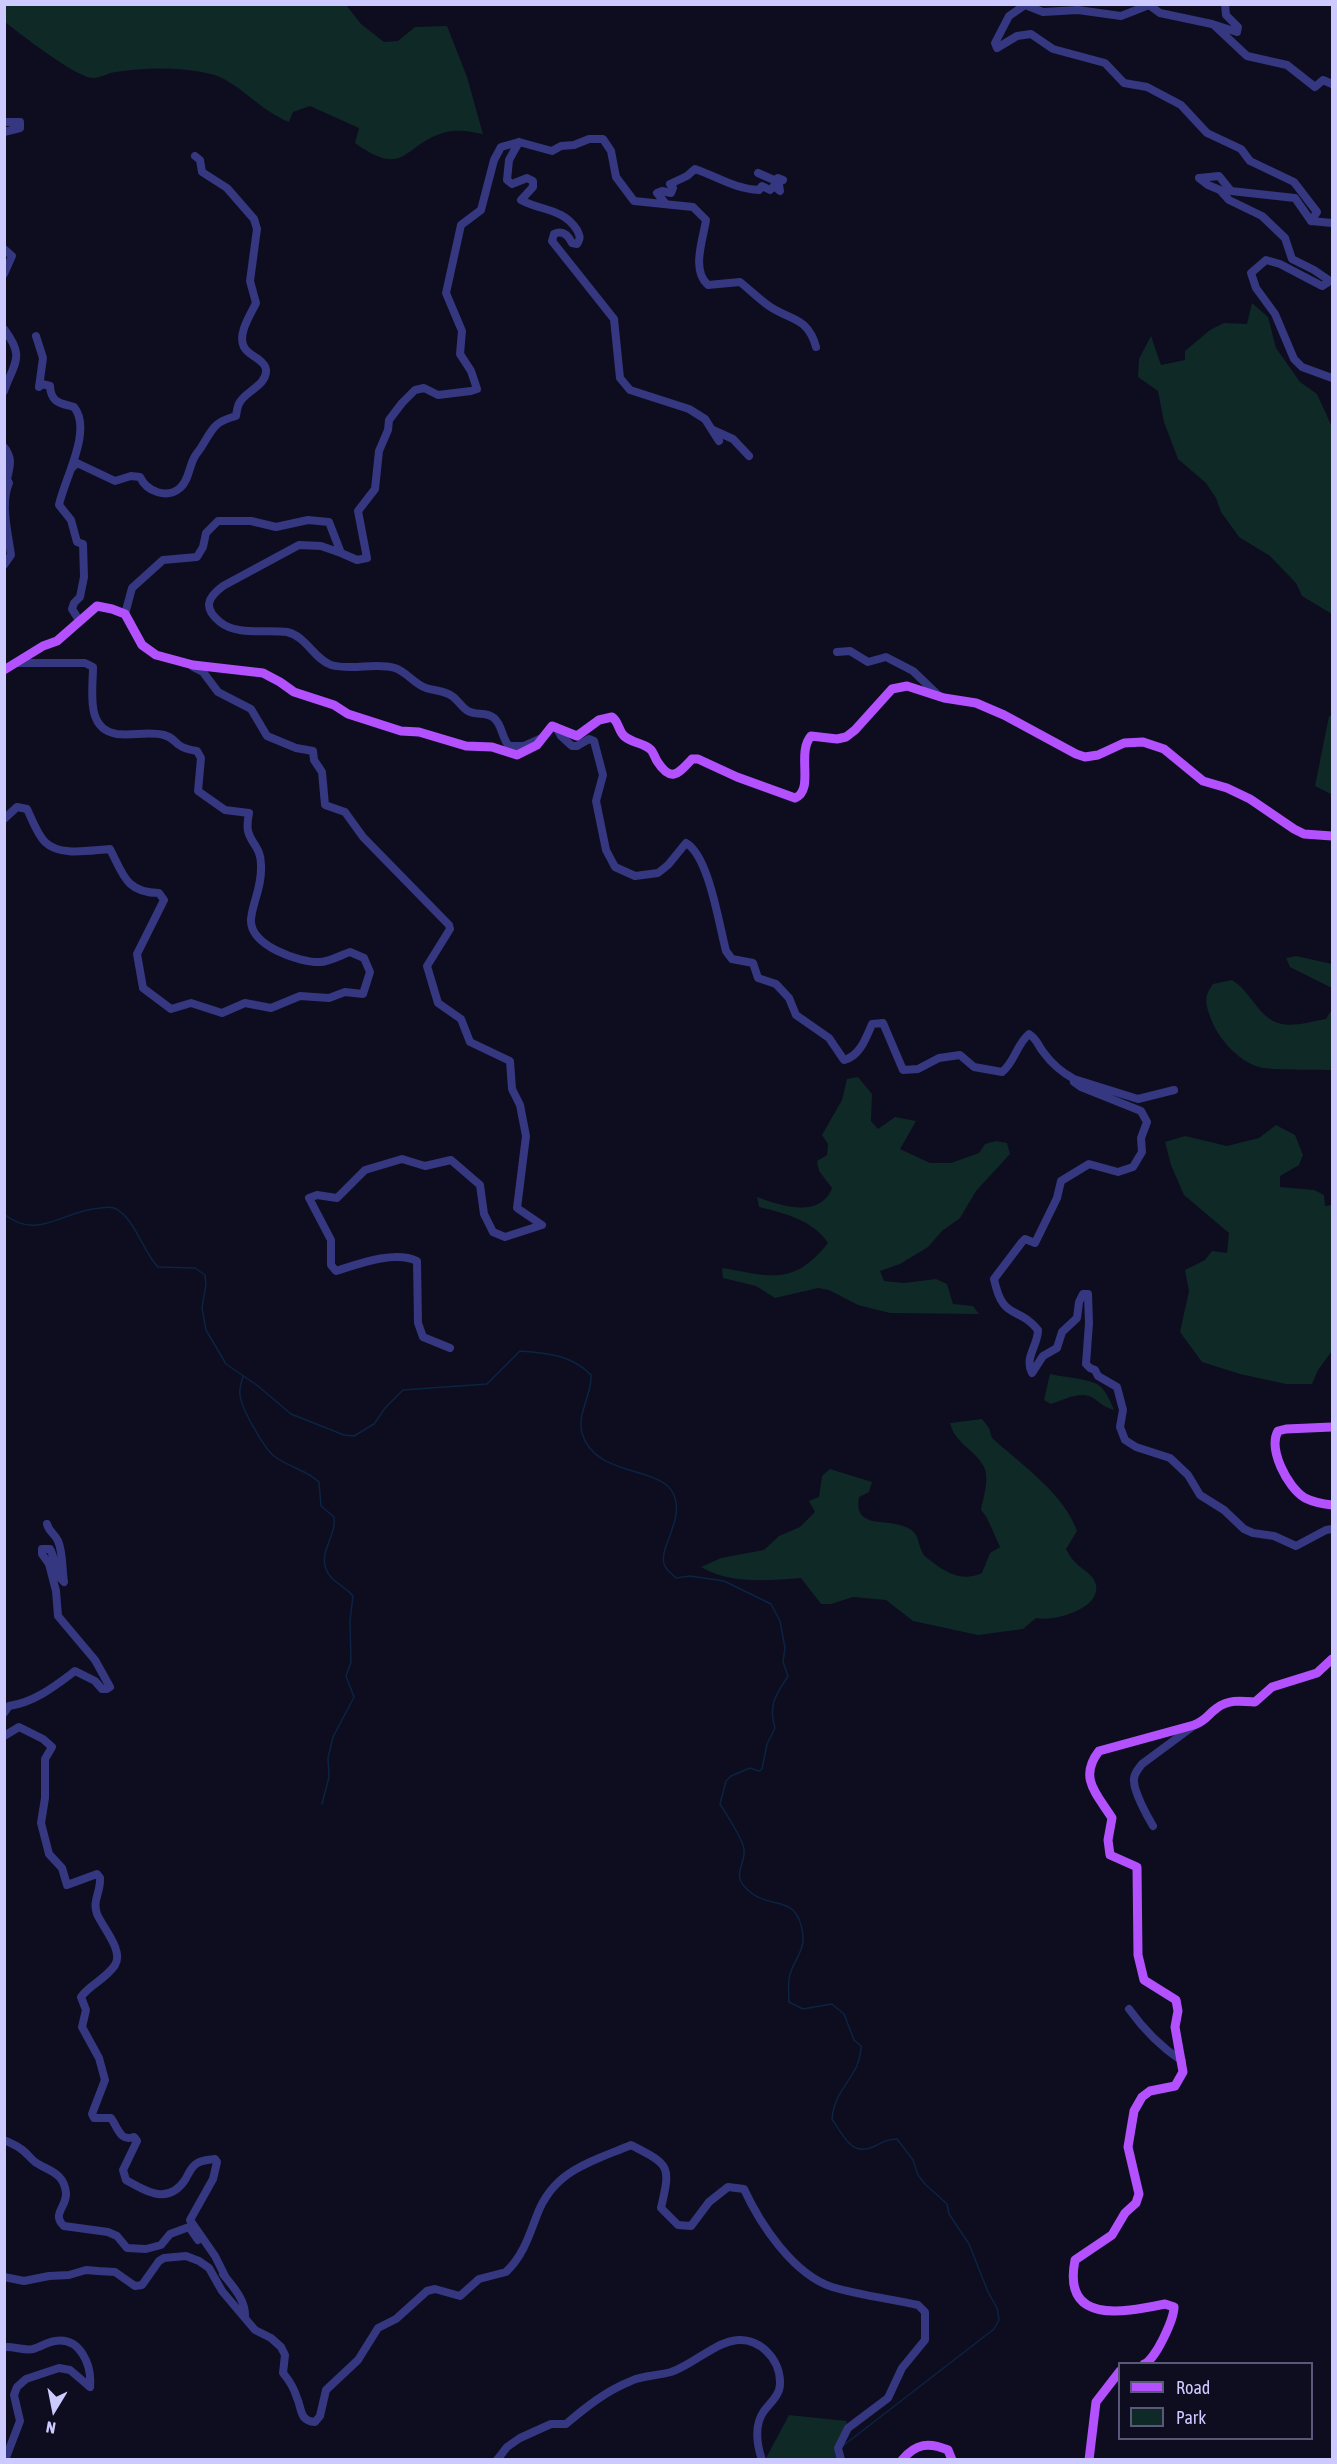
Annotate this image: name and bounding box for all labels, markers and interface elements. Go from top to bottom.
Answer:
legend [1118,2362,1313,2440]
text: Road [1176,2377,1210,2398]
north arrow [24,2380,84,2440]
text: Park [1176,2407,1206,2428]
text: N [45,2418,57,2437]

